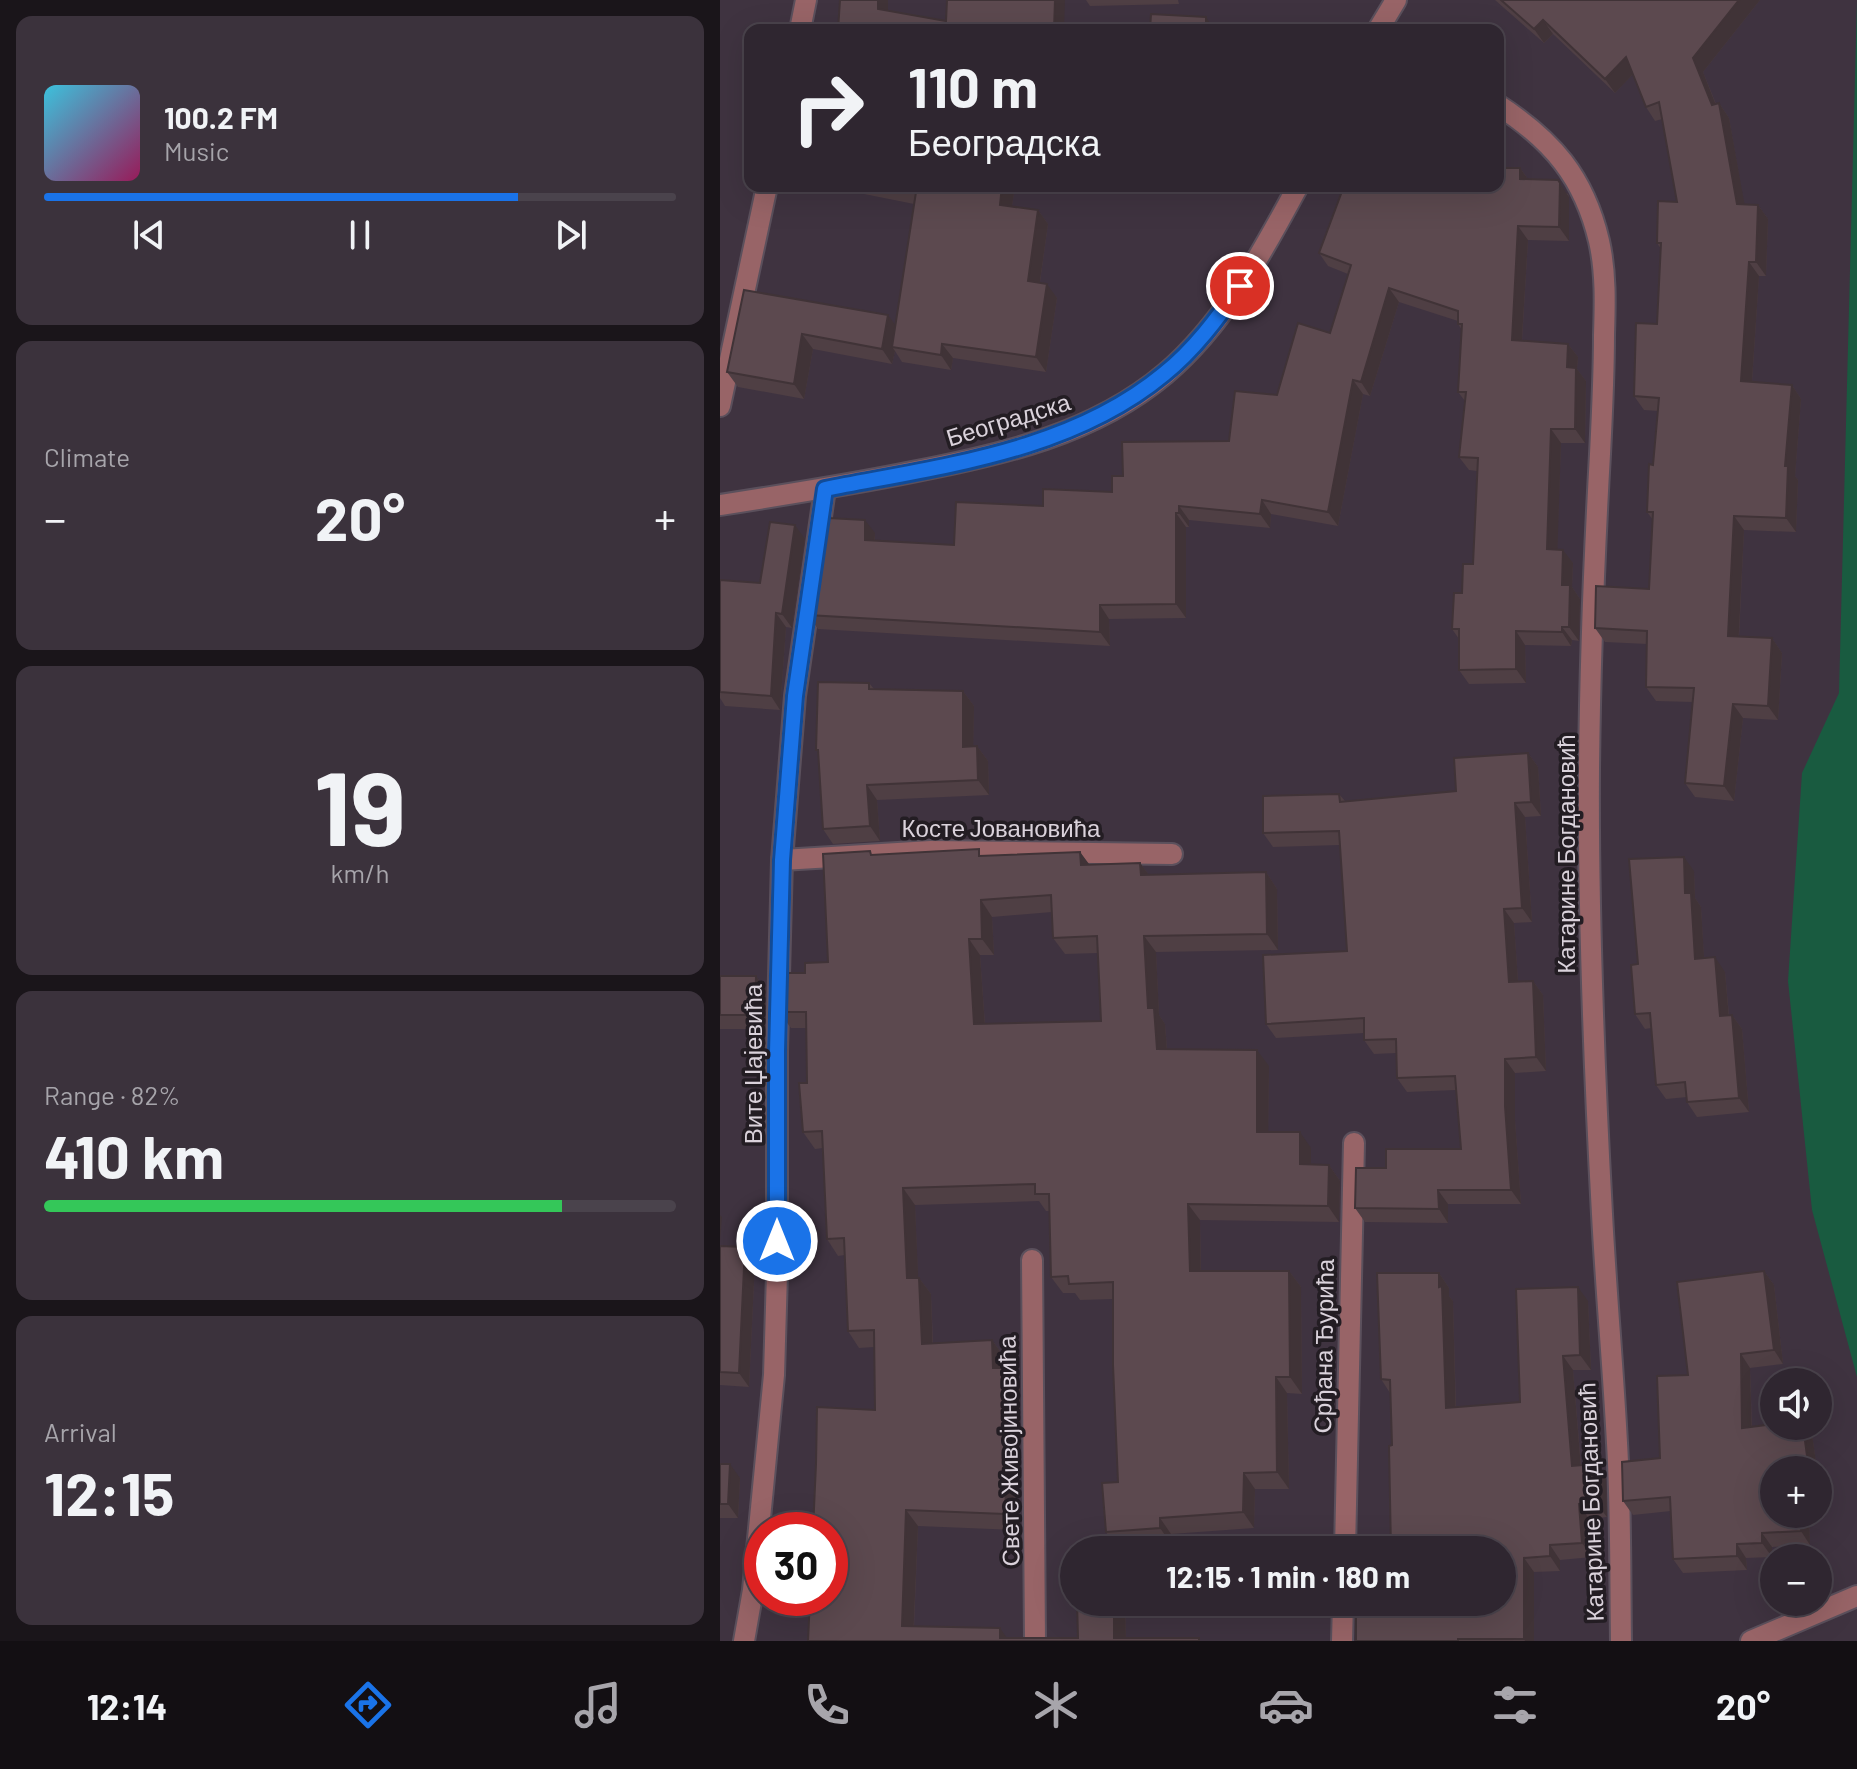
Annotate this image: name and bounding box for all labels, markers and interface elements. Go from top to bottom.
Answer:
text: 110 m [908,52,1038,119]
icon: right [776,56,880,160]
text: 100.2 FM [164,99,278,135]
text: Београдска [908,120,1100,163]
text: Music [164,135,229,166]
icon: previous [127,213,171,257]
icon: pause [338,213,382,257]
icon: next [549,213,593,257]
pin [1206,252,1274,320]
icon: arrive [1218,264,1262,308]
street label: Београдска [942,386,1074,452]
text: Climate [44,441,130,472]
text: 20° [315,481,405,553]
text: − [44,491,66,544]
text: + [654,491,676,544]
street label: Катарине Богдановић [1551,734,1580,974]
text: 19 [314,742,406,867]
street label: Косте Јовановића [902,813,1101,842]
text: km/h [331,857,389,888]
street label: Вите Џајевића [738,983,767,1144]
text: Range · 82% [44,1079,180,1110]
text: 410 km [44,1119,224,1191]
position arrow [735,1199,819,1283]
street label: Срђана Ђурића [1307,1258,1339,1434]
street label: Свете Живојиновића [991,1335,1025,1567]
map controls [1760,1368,1832,1616]
button: sound [1760,1368,1832,1440]
street label: Катарине Богдановић [1571,1382,1609,1622]
text: Arrival [44,1416,117,1447]
text: 12:15 [44,1456,174,1528]
button: + [1760,1456,1832,1528]
speed limit sign: 30 [744,1512,848,1616]
button: − [1760,1544,1832,1616]
text: 12:15 · 1 min · 180 m [1166,1558,1410,1594]
icon: directions [340,1677,396,1733]
icon: music [570,1677,626,1733]
icon: phone [799,1677,855,1733]
icon: climate [1028,1677,1084,1733]
icon: car [1258,1677,1314,1733]
icon: filters [1487,1677,1543,1733]
text: 12:14 [87,1684,167,1727]
text: 20° [1716,1684,1770,1727]

